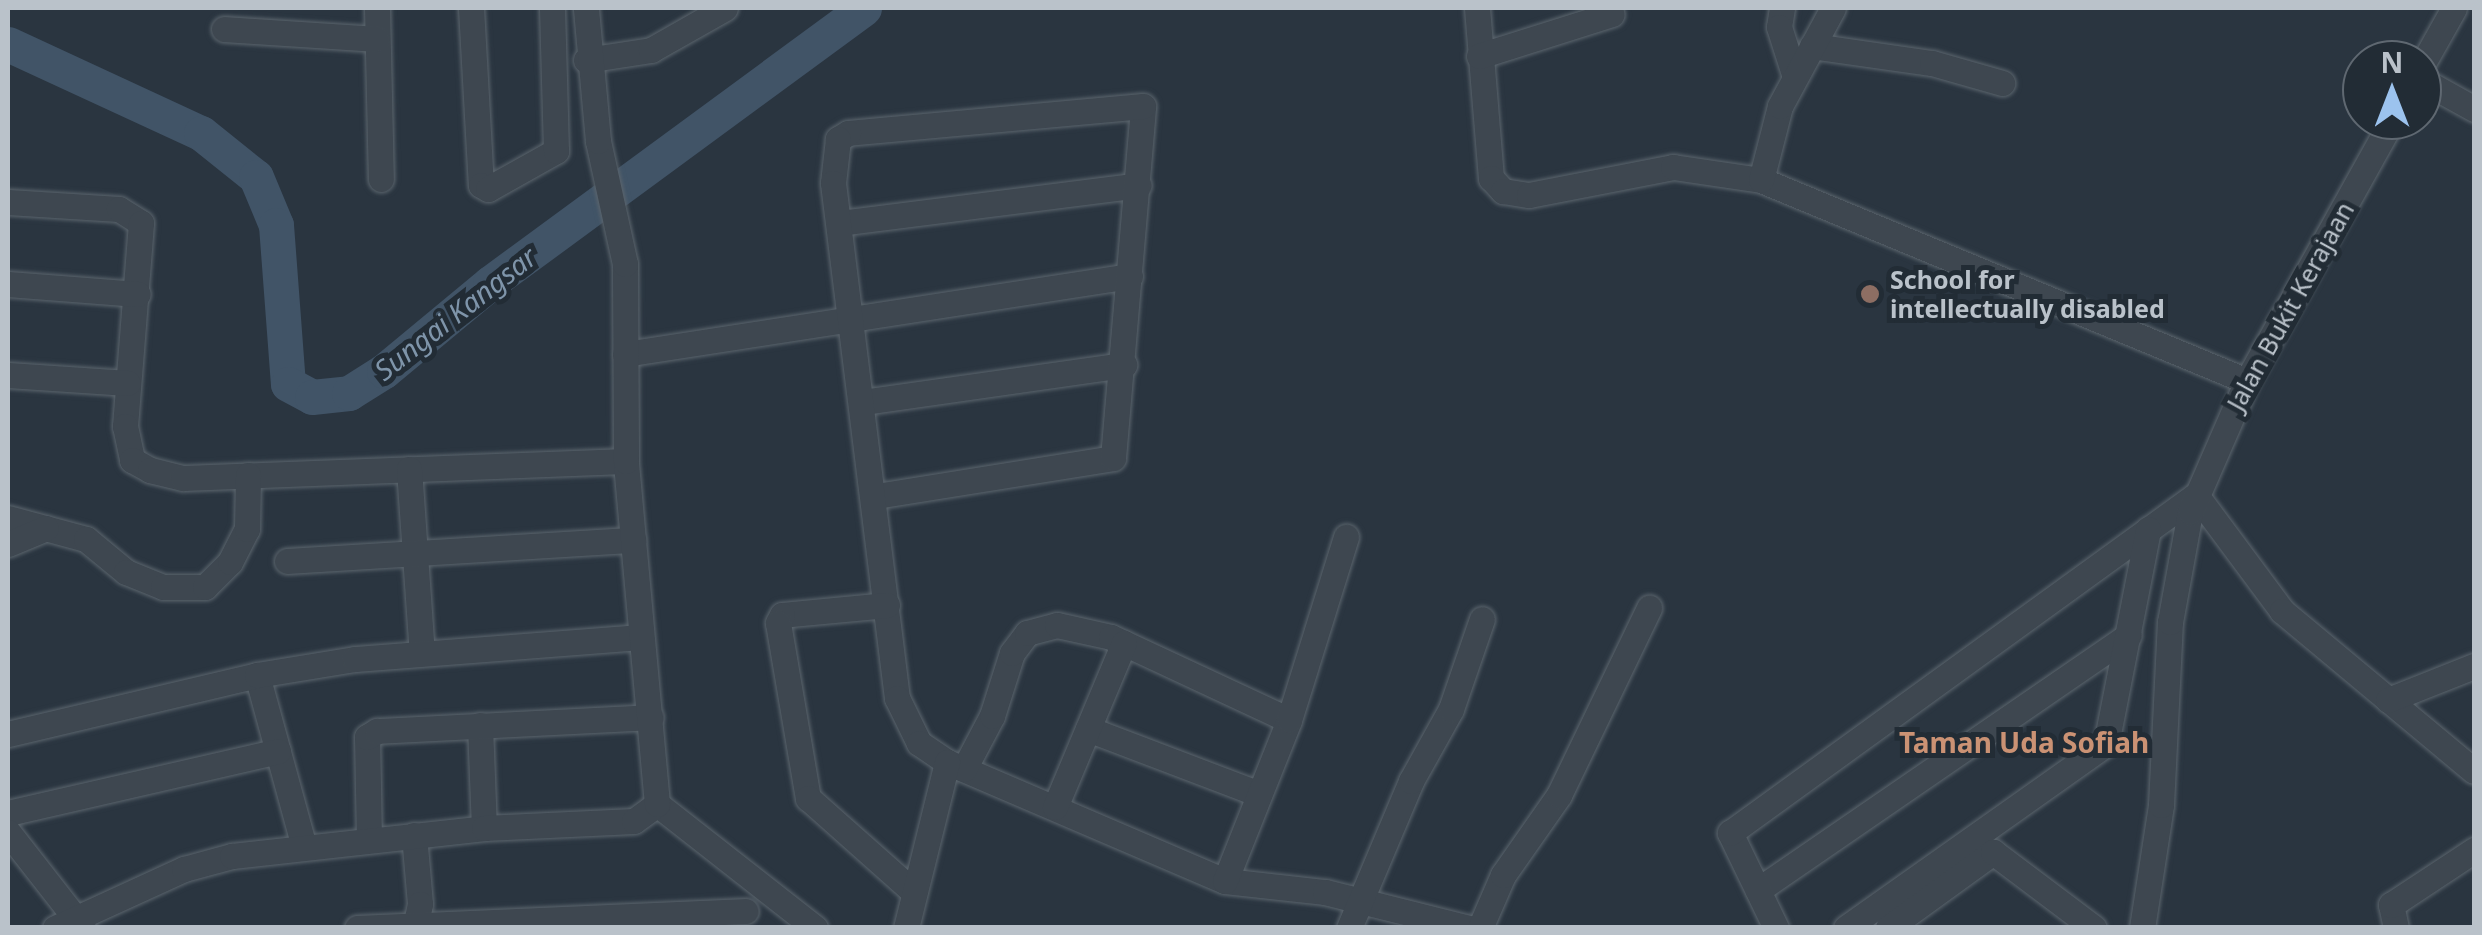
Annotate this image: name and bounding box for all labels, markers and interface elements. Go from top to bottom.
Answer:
north arrow [2342,40,2442,140]
text: N [2381,43,2403,81]
street label: Jalan Bukit Kerajaan [2220,197,2360,415]
water label: Sungai Kangsar [367,239,543,387]
place label: School for intellectually disabled [1890,265,2165,324]
marker: School for intellectually disabled [1859,283,1881,305]
district label: Taman Uda Sofiah [1899,725,2149,759]

